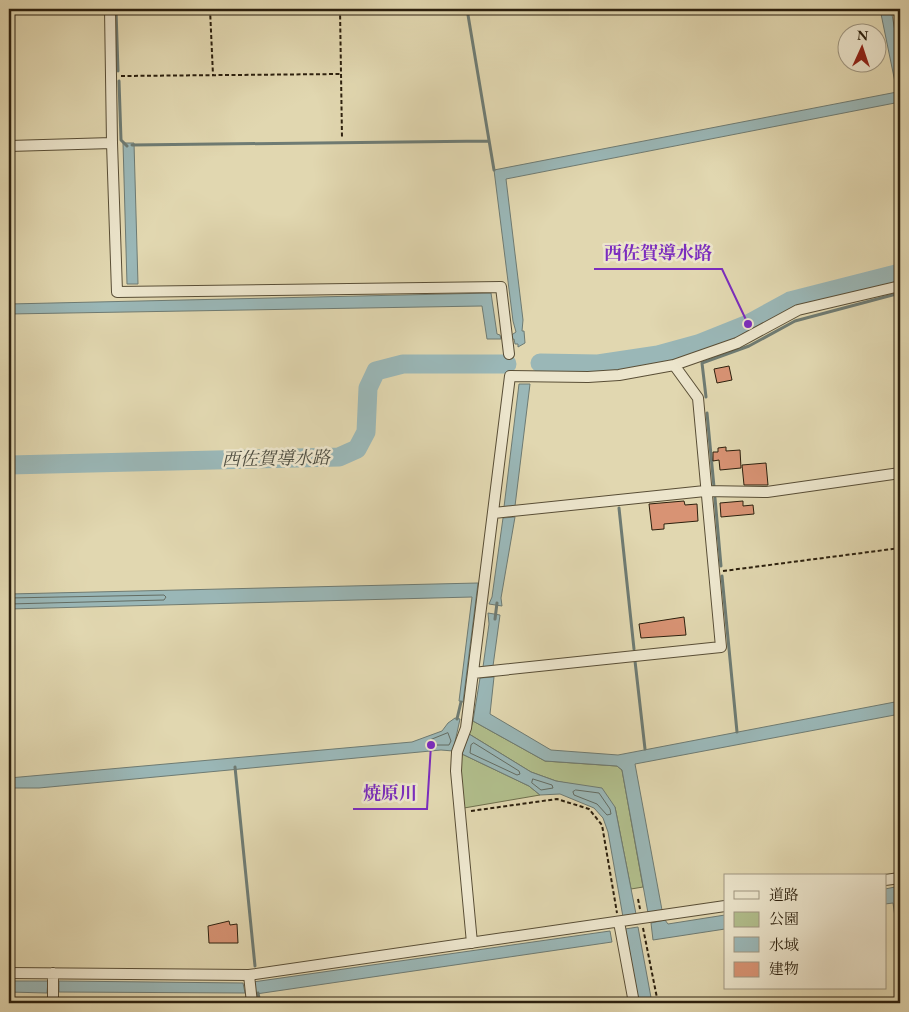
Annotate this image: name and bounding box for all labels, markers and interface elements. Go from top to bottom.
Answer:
north arrow [836,22,886,72]
text: N [857,26,869,44]
callout: 西佐賀導水路 [594,236,722,269]
text: 西佐賀導水路 [604,241,712,264]
water label: 西佐賀導水路 [222,446,332,470]
callout: 焼原川 [353,776,427,809]
text: 焼原川 [363,781,417,804]
legend [724,874,886,990]
text: 道路 [769,885,799,904]
text: 公園 [769,909,799,928]
text: 水域 [769,935,799,954]
text: 建物 [769,959,799,978]

